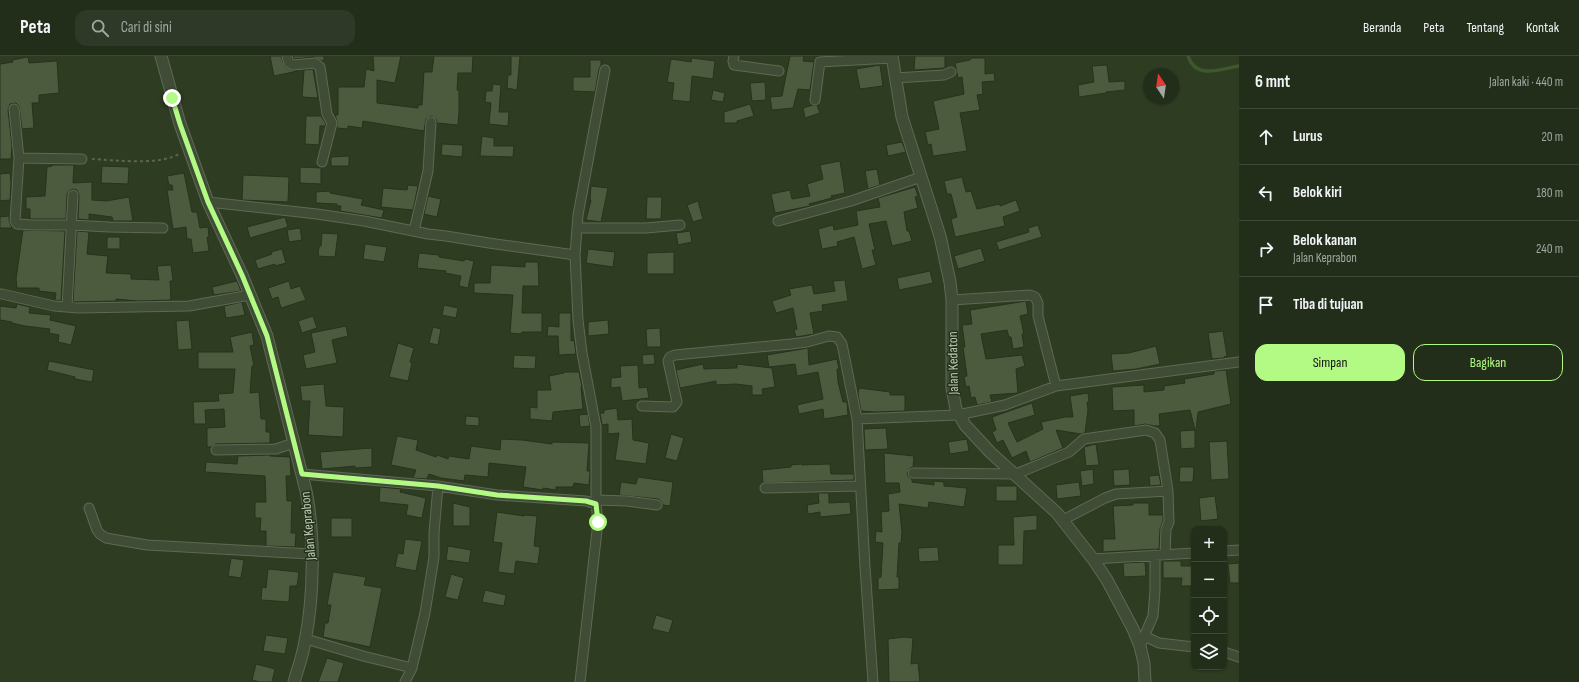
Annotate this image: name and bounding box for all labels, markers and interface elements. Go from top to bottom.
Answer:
search box [75,10,355,46]
text: Peta [20,16,51,39]
icon: search [89,17,111,39]
text: Cari di sini [121,18,172,37]
text: Beranda [1363,19,1401,36]
text: Peta [1423,19,1444,36]
text: Tentang [1466,19,1504,36]
text: Kontak [1526,19,1559,36]
north arrow [1143,68,1179,104]
text: 6 mnt [1255,72,1290,92]
text: Jalan kaki · 440 m [1489,74,1563,90]
route end [163,89,181,107]
icon: ahead [1255,126,1277,148]
text: Lurus [1293,127,1322,146]
text: 20 m [1541,129,1563,145]
icon: left [1255,182,1277,204]
text: Belok kiri [1293,183,1342,202]
text: 180 m [1537,185,1563,201]
text: Belok kanan [1293,231,1357,250]
icon: right [1255,238,1277,260]
text: 240 m [1536,241,1563,257]
text: Jalan Keprabon [1293,250,1357,266]
icon: arrive [1255,294,1277,316]
text: Tiba di tujuan [1293,295,1363,314]
street label: Jalan Kedaton [944,331,962,396]
button: Simpan [1255,344,1405,381]
button: Bagikan [1413,344,1563,381]
street label: Jalan Keprabon [297,491,320,562]
route start [589,513,607,531]
map controls [1191,526,1227,670]
button: + [1191,526,1227,562]
button: − [1191,562,1227,598]
button: locate [1191,598,1227,634]
button: layers [1191,634,1227,670]

